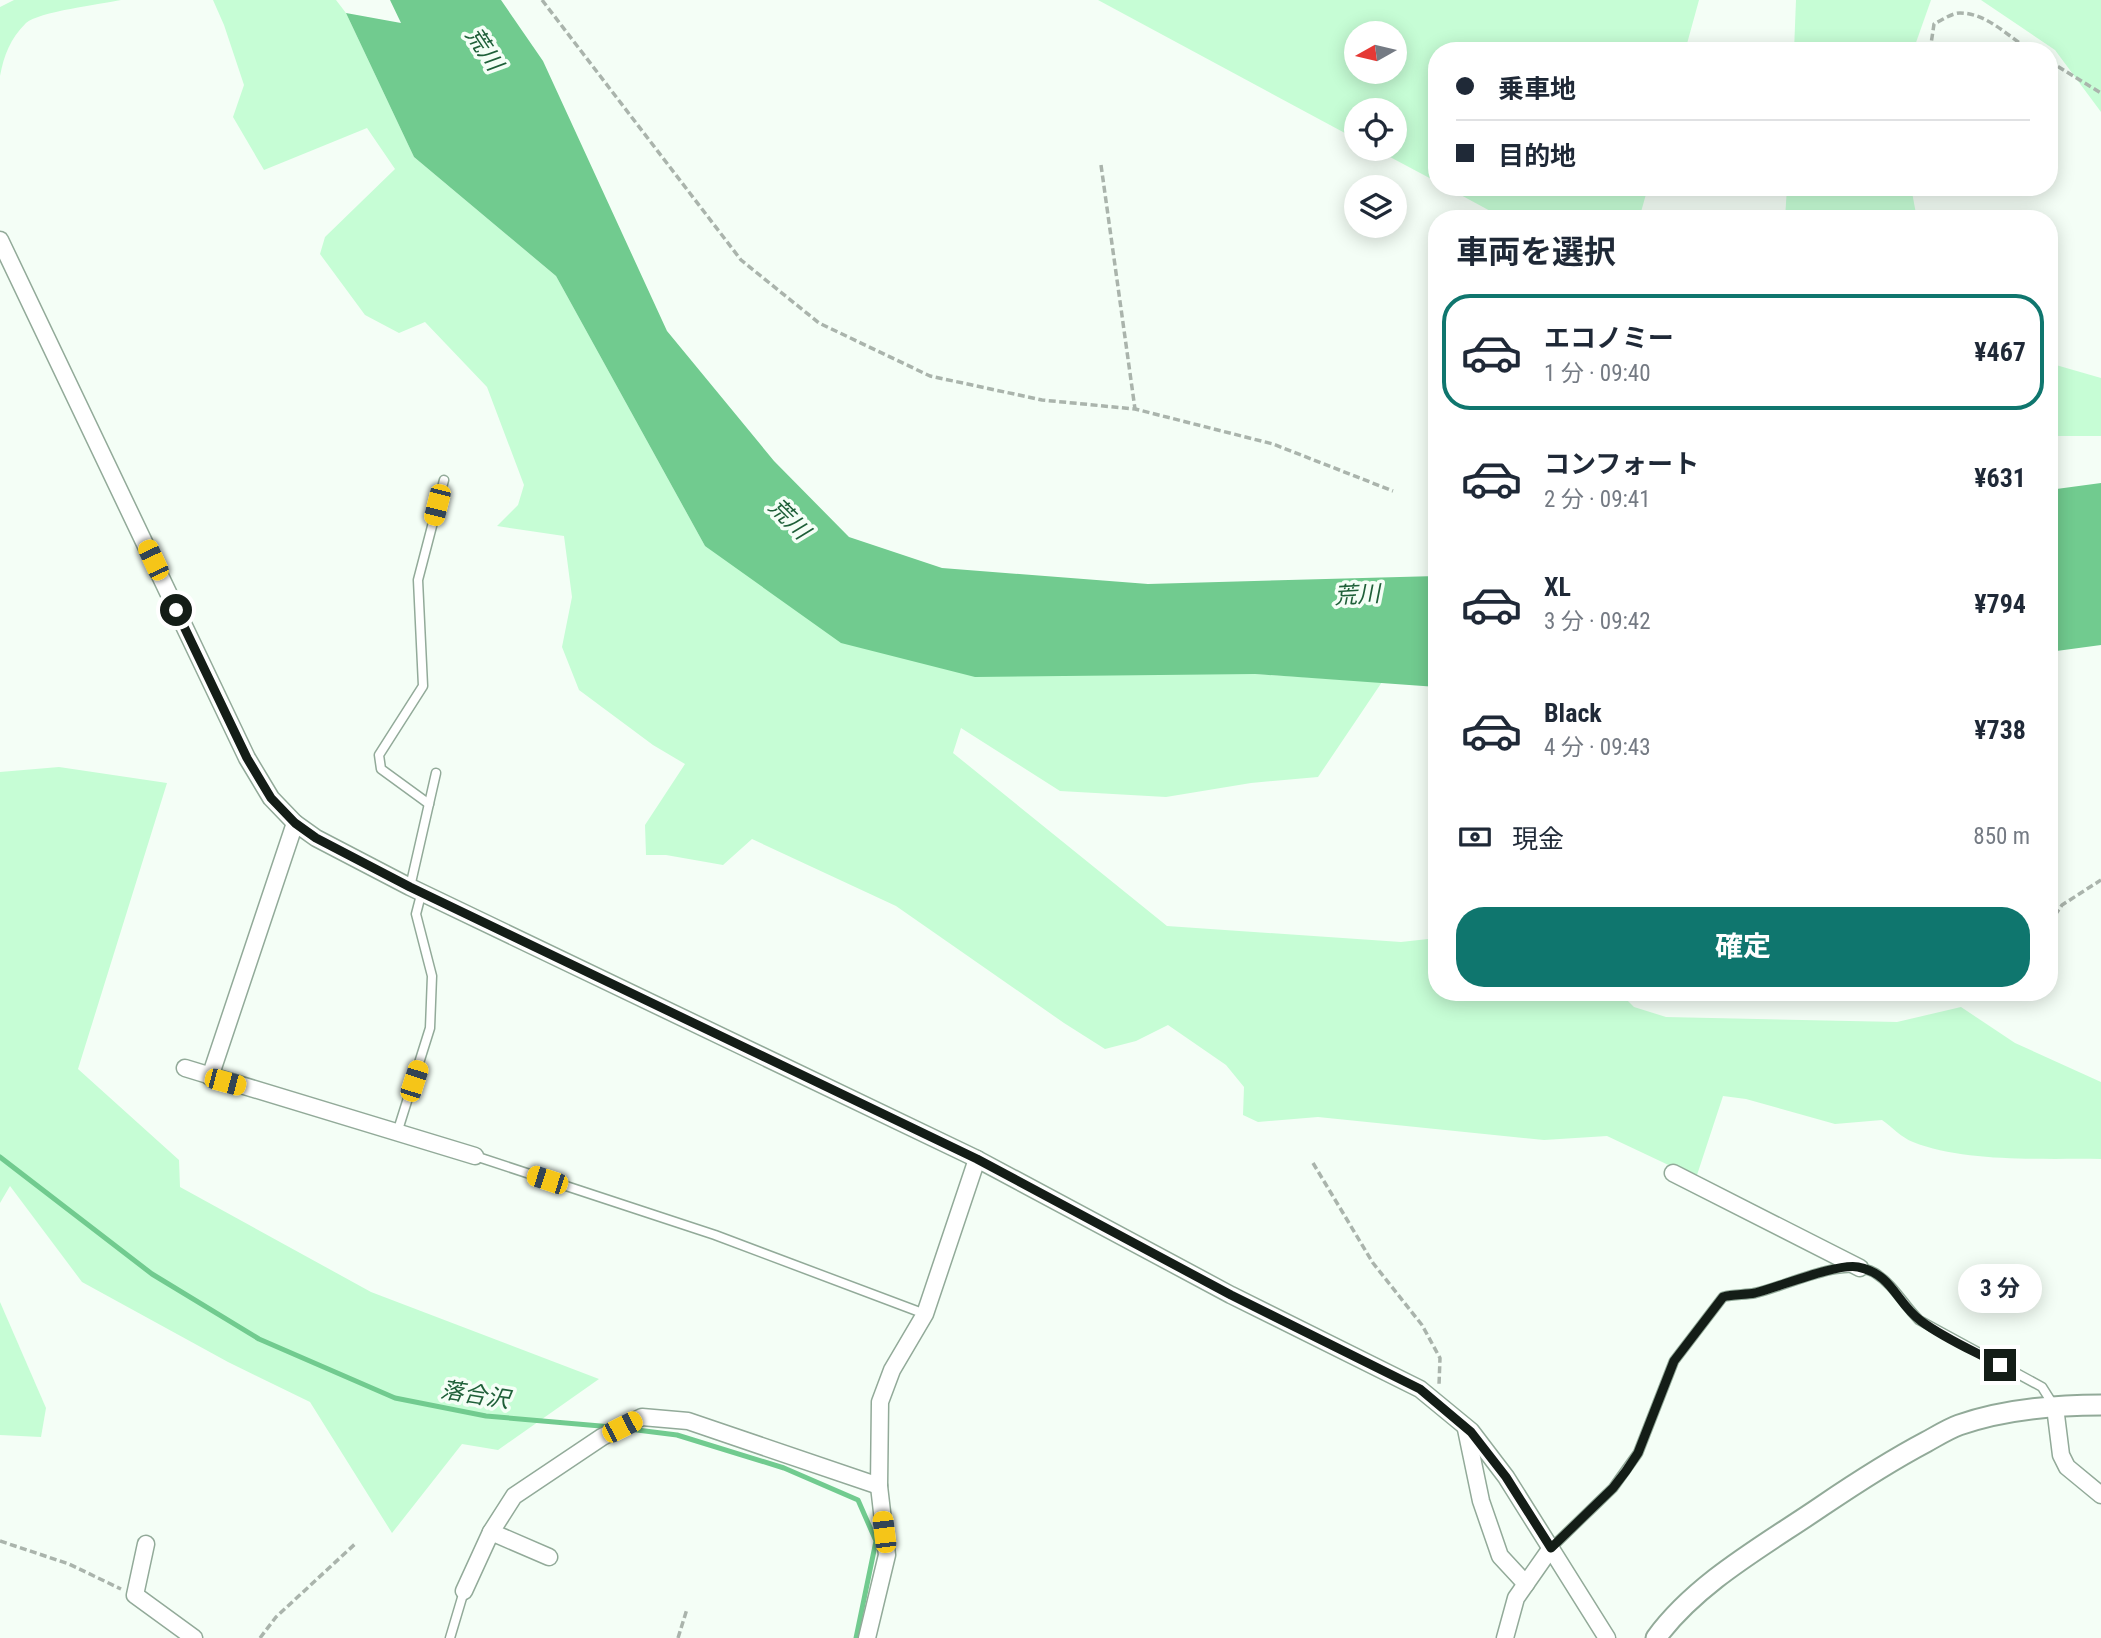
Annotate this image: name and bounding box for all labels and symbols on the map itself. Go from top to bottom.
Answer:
north arrow [1344,21,1407,84]
water label: 荒川 [460,22,510,78]
car [422,482,453,528]
water label: 荒川 [763,493,817,547]
car [135,537,172,583]
water label: 荒川 [1333,580,1384,610]
route start [160,594,192,626]
car [398,1058,431,1104]
car [202,1066,249,1098]
car [524,1164,571,1196]
callout: 3 分 [1958,1264,2042,1312]
route end [1984,1349,2016,1381]
water label: 落合沢 [439,1376,514,1414]
car [599,1408,646,1446]
car [872,1510,897,1554]

